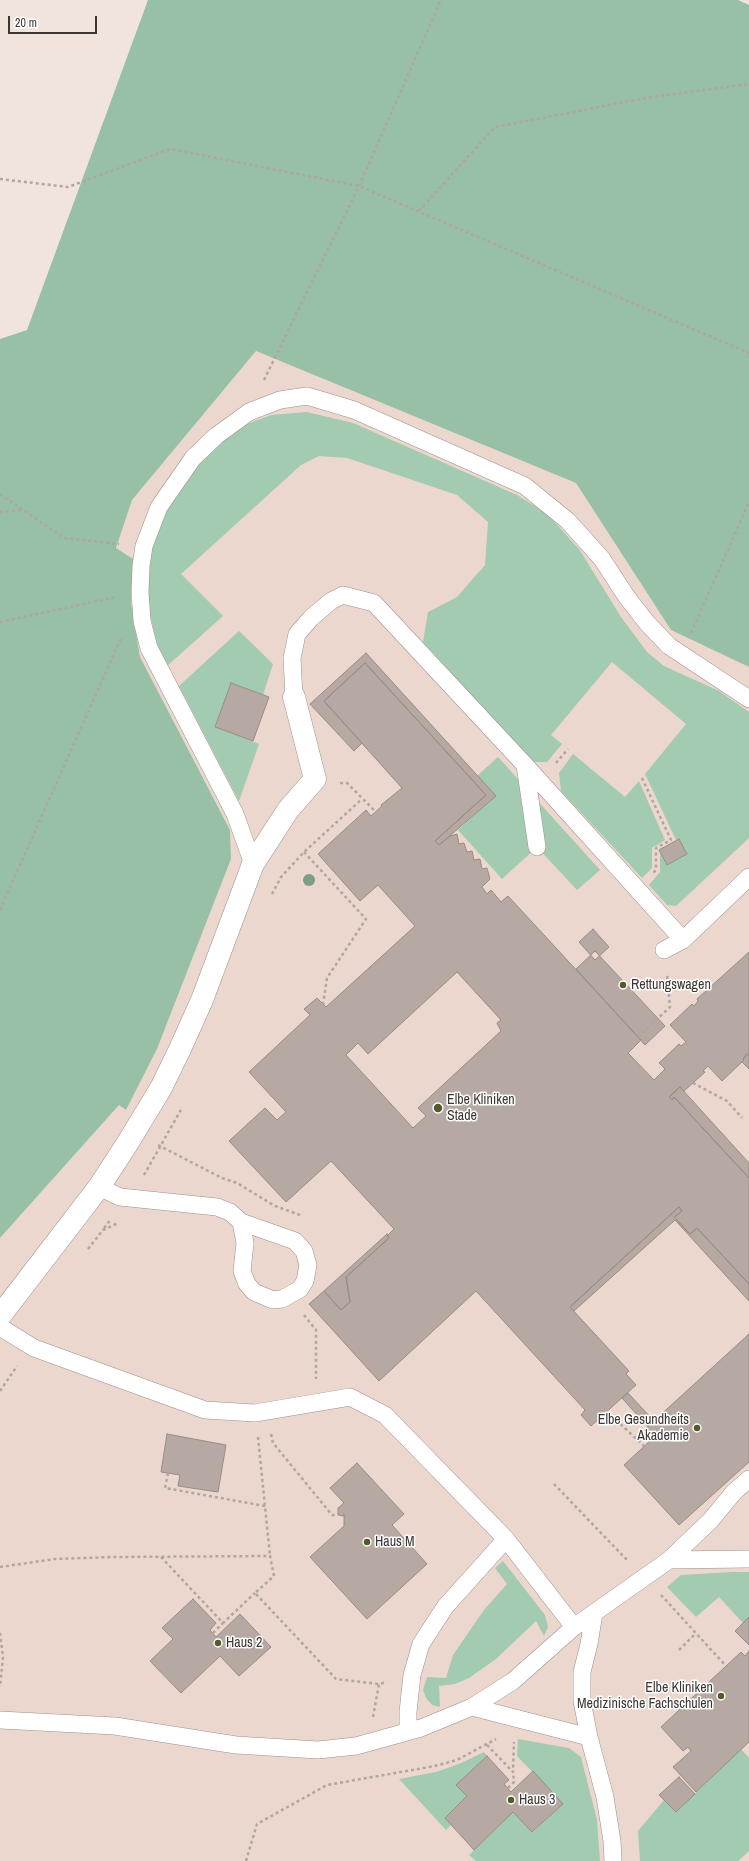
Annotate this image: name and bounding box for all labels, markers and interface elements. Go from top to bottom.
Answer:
scale bar [10,8,99,34]
text: 20 m [15,15,37,31]
place label: Rettungswagen [631,977,711,993]
marker: Rettungswagen [618,980,628,990]
place label: Elbe Kliniken Stade [447,1092,515,1124]
marker: Elbe Kliniken Stade [432,1102,444,1114]
place label: Elbe Gesundheits Akademie [598,1412,689,1444]
marker: Elbe Gesundheits Akademie [692,1423,702,1433]
place label: Haus M [375,1534,415,1550]
marker: Haus M [362,1537,372,1547]
place label: Haus 2 [226,1635,262,1651]
marker: Haus 2 [213,1638,223,1648]
place label: Elbe Kliniken Medizinische Fachschulen [577,1680,713,1712]
marker: Elbe Kliniken Medizinische Fachschulen [716,1691,726,1701]
place label: Haus 3 [519,1792,555,1808]
marker: Haus 3 [506,1795,516,1805]

